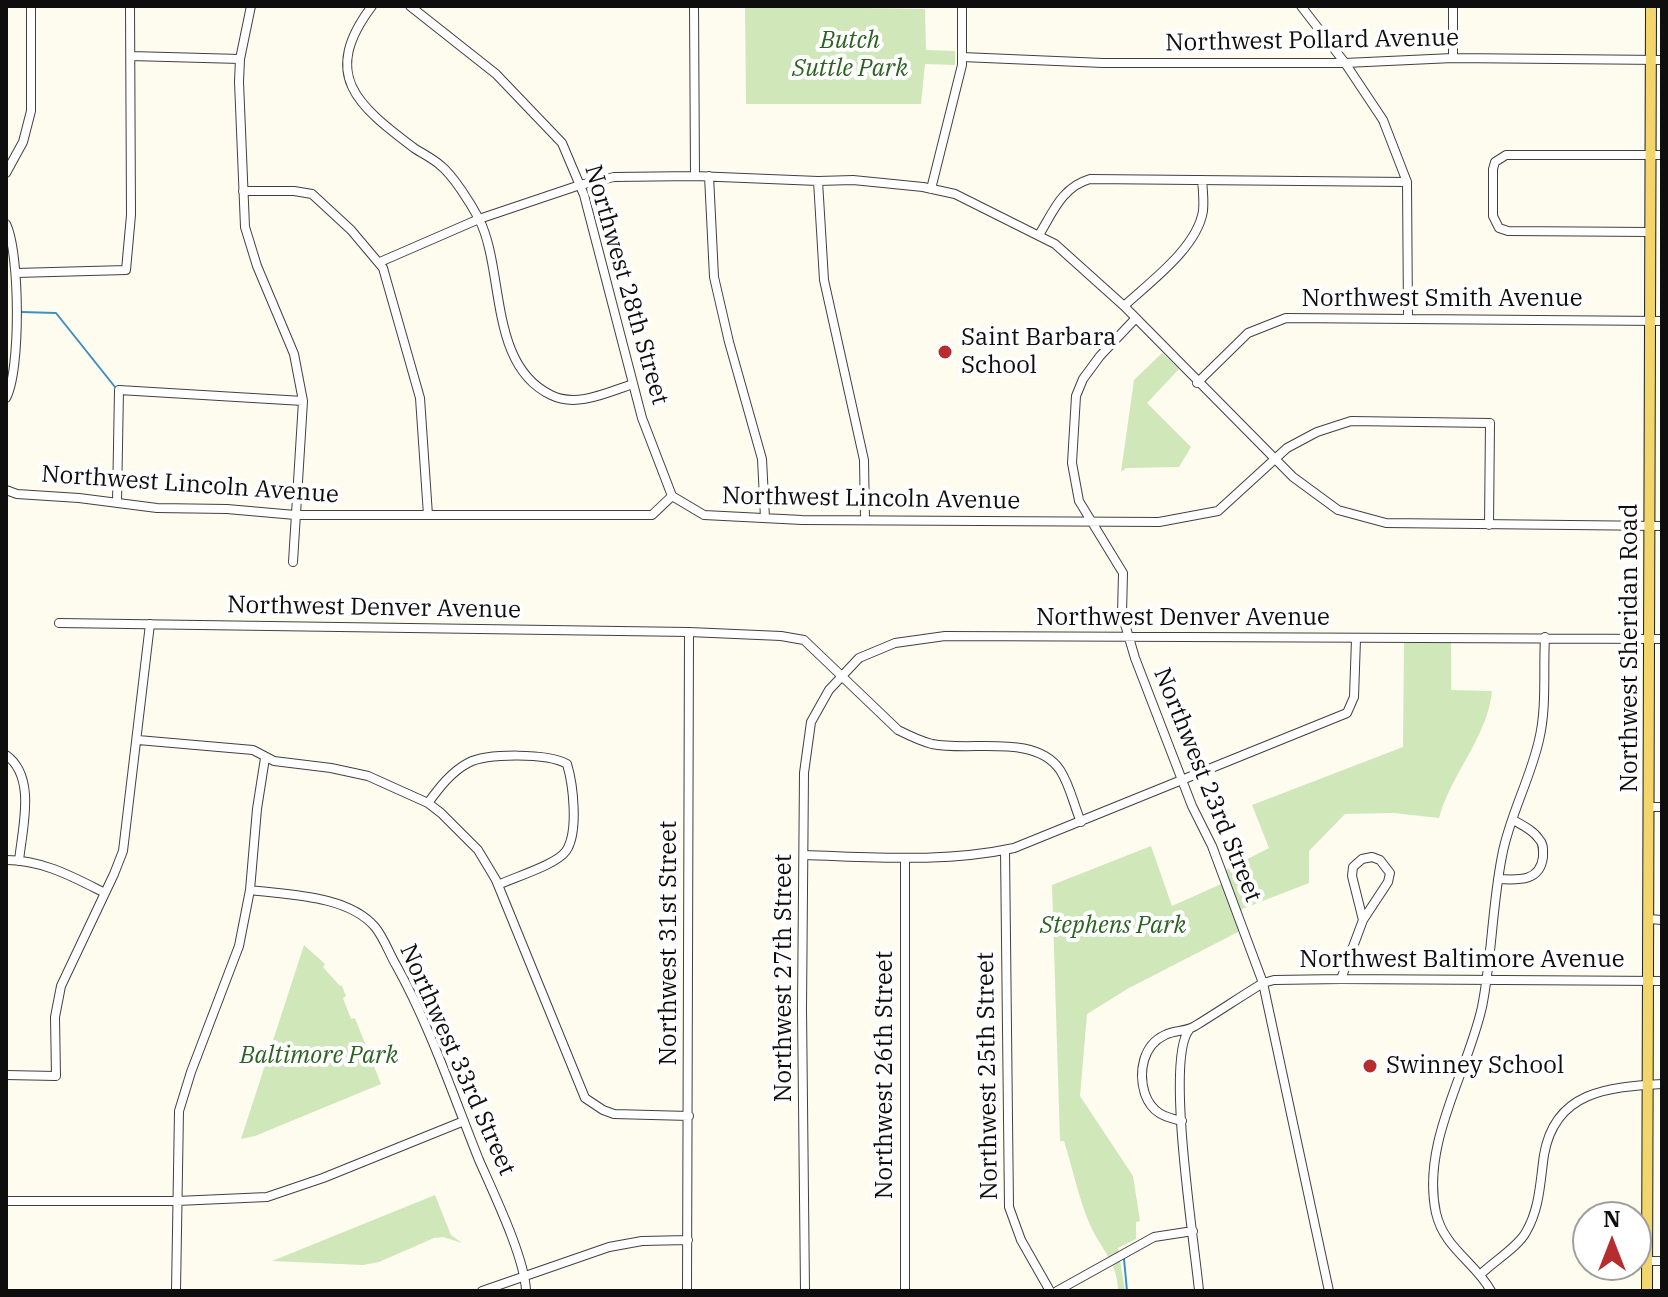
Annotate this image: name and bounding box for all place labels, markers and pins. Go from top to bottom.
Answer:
place label: Saint Barbara School [961,324,1116,380]
marker: Saint Barbara School [936,343,954,361]
place label: Swinney School [1386,1052,1564,1080]
marker: Swinney School [1361,1057,1379,1075]

